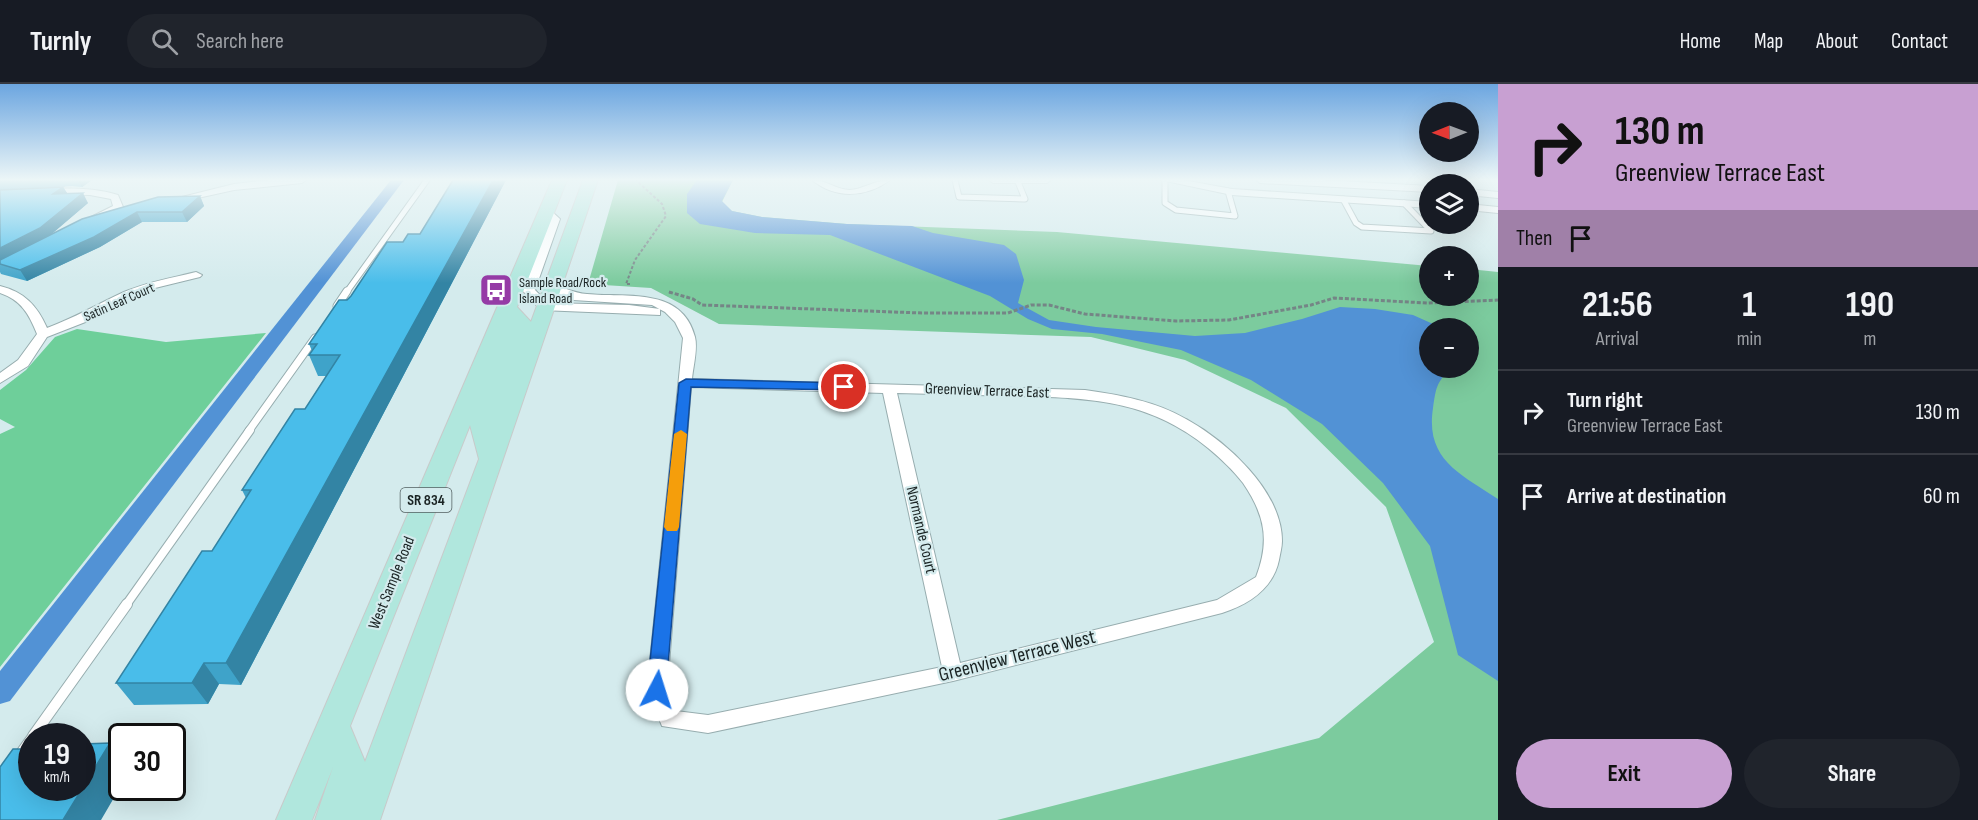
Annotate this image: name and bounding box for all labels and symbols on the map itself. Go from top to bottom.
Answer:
north arrow [1419,102,1479,162]
bus stop icon: Sample Road/Rock Island Road [478,272,514,308]
place label: Sample Road/Rock Island Road [519,274,607,307]
street label: Satin Leaf Court [81,279,157,325]
pin [818,361,869,412]
street label: Greenview Terrace East [924,379,1050,403]
street label: Normande Court [902,485,940,576]
road number: SR 834 [400,488,452,512]
street label: West Sample Road [365,534,419,632]
street label: Greenview Terrace West [936,625,1098,687]
position arrow [625,658,689,722]
speed limit sign: 30 [108,723,186,801]

